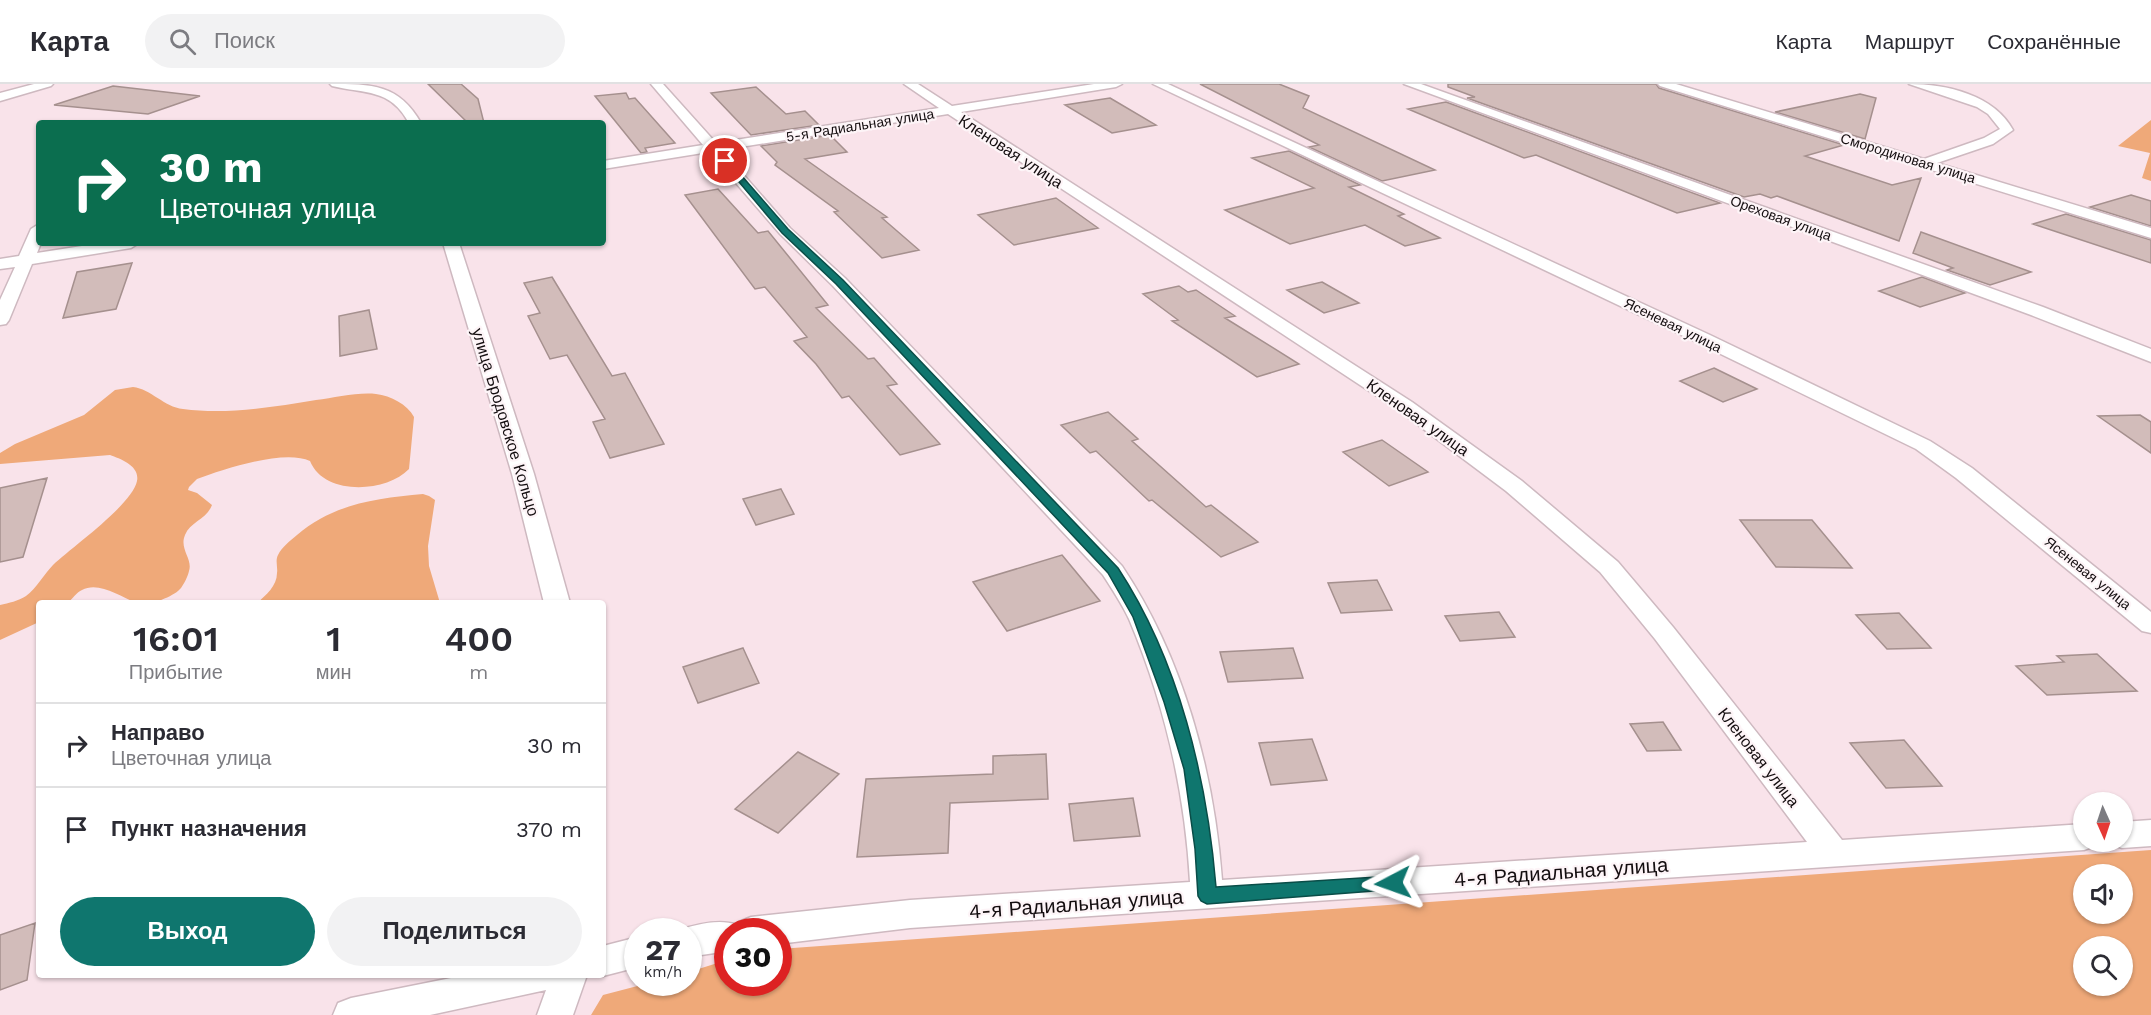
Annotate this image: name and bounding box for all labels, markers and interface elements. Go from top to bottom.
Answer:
search box [145,14,565,68]
text: Карта [30,25,109,58]
icon: search [166,25,199,58]
text: Поиск [214,28,275,53]
text: Карта [1776,29,1832,54]
text: Маршрут [1865,29,1954,54]
text: Сохранённые [1987,29,2121,54]
street label: 5-я Радиальная улица [785,105,935,145]
street label: Кленовая улица [955,111,1067,192]
street label: Смородиновая улица [1839,130,1978,186]
pin [699,135,750,186]
text: 30 m [159,143,263,192]
icon: right [60,144,138,222]
icon: arrive [708,144,741,177]
street label: Ореховая улица [1728,192,1834,244]
text: Цветочная улица [159,193,376,225]
street label: Ясеневая улица [1622,295,1724,356]
street label: улица Бродовское Кольцо [468,326,543,519]
street label: Кленовая улица [1363,375,1473,460]
street label: Ясеневая улица [2042,533,2135,613]
text: 16:01 [133,618,219,660]
text: 1 [326,618,341,660]
text: 400 [445,618,513,660]
text: Прибытие [129,660,223,684]
text: мин [316,660,352,684]
text: m [469,660,488,684]
street label: Кленовая улица [1714,704,1803,811]
text: Направо [111,720,205,745]
icon: right [60,729,93,762]
text: 30 m [527,733,582,758]
text: Цветочная улица [111,746,272,770]
north arrow [2073,792,2133,852]
map controls [2073,792,2133,996]
icon: arrive [60,813,93,846]
text: Пункт назначения [111,816,307,841]
text: 370 m [516,817,582,842]
position arrow [1361,851,1425,915]
street label: 4-я Радиальная улица [1453,852,1670,891]
button: sound [2073,864,2133,924]
street label: 4-я Радиальная улица [968,884,1185,923]
button: Выход [60,897,315,966]
button: Поделиться [327,897,582,966]
speed limit sign: 30 [714,918,792,996]
text: 27 [645,932,681,967]
button: search [2073,936,2133,996]
text: km/h [644,963,682,981]

